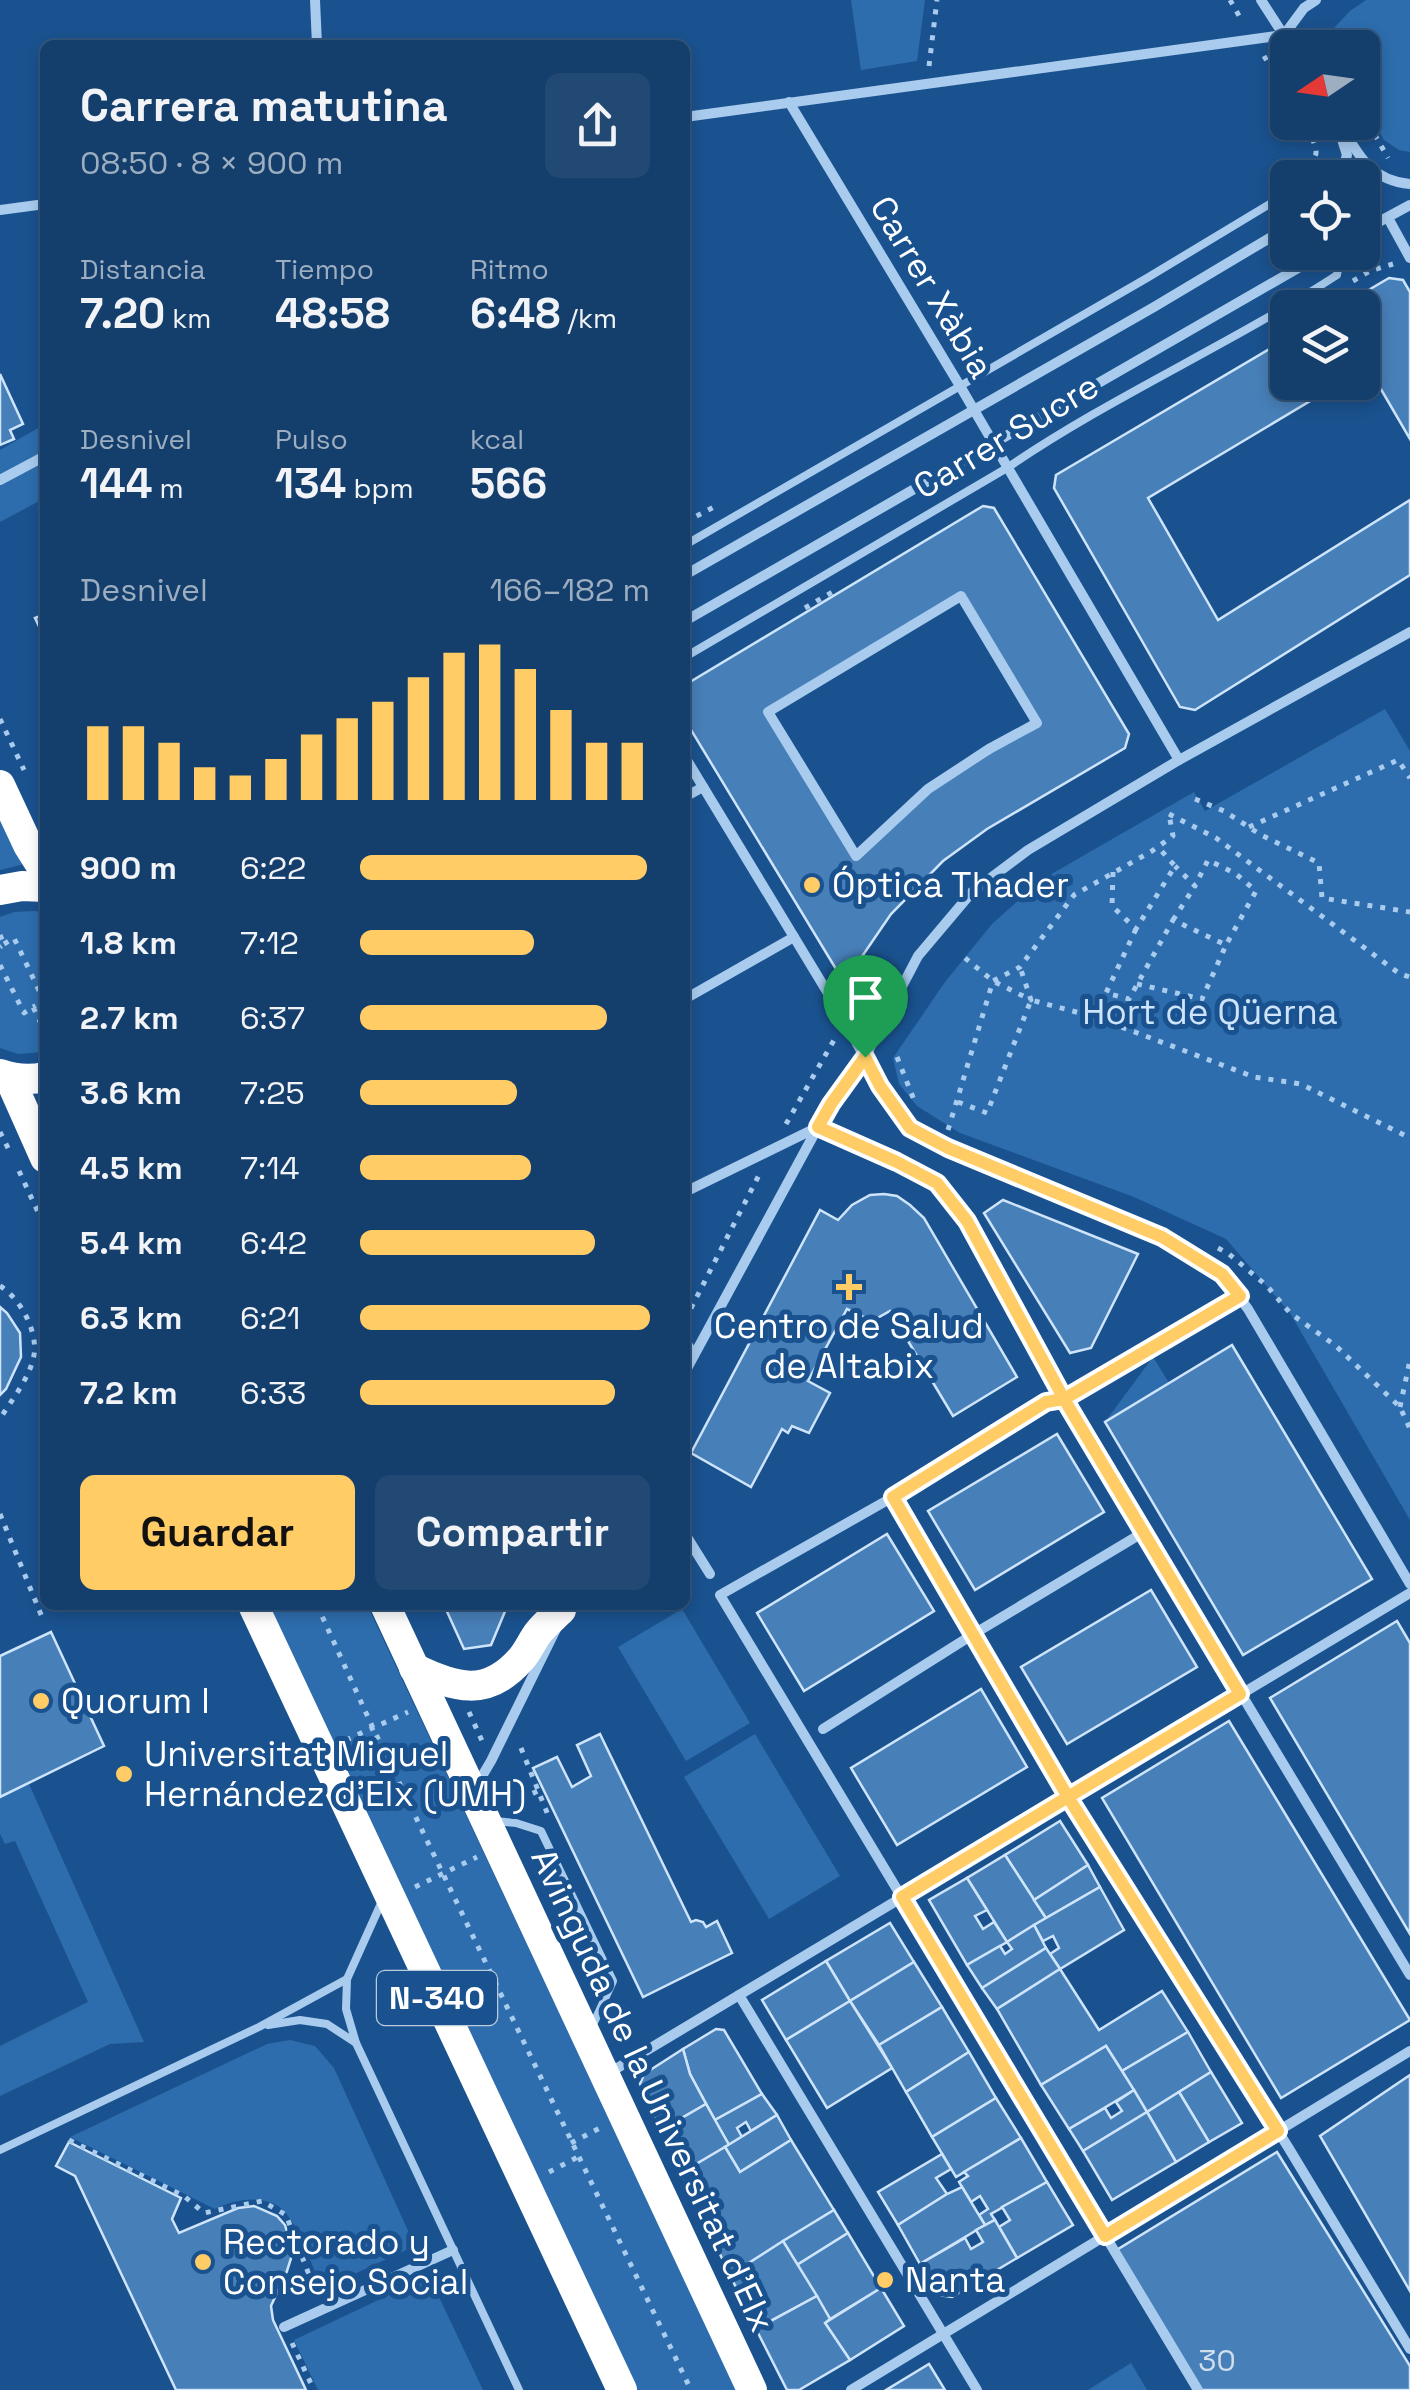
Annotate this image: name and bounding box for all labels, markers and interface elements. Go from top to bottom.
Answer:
north arrow [1270,30,1380,140]
map controls [1270,30,1380,400]
button: share [545,73,650,178]
text: Carrera matutina [80,77,448,134]
text: 08:50 · 8 × 900 m [80,143,343,183]
button: locate [1270,160,1380,270]
street label: Carrer Xàbia [860,188,1004,386]
text: Distancia [80,251,206,287]
text: Tiempo [275,251,374,287]
text: Ritmo [470,251,549,287]
text: 7.20 [80,287,165,340]
text: 48:58 [275,287,390,340]
text: 6:48 [470,287,560,340]
button: layers [1270,290,1380,400]
text: km [165,300,211,336]
text: /km [560,300,617,336]
street label: Carrer Sucre [905,363,1107,509]
text: Desnivel [80,421,192,457]
text: Pulso [275,421,348,457]
text: kcal [470,421,524,457]
text: 144 [80,457,152,510]
text: 134 [275,457,346,510]
text: 566 [470,457,547,510]
text: m [152,470,184,506]
text: bpm [346,470,414,506]
text: Desnivel [80,570,208,610]
text: 166–182 m [490,570,650,610]
text: 900 m [80,848,177,888]
text: 6:22 [240,848,306,888]
place label: Óptica Thader [832,863,1069,907]
marker: Óptica Thader [801,874,823,896]
text: 1.8 km [80,923,177,963]
text: 7:12 [240,923,299,963]
pin [823,955,908,1058]
icon: arrive [838,970,893,1025]
park label: Hort de Qüerna [1082,990,1338,1034]
text: 2.7 km [80,998,179,1038]
text: 6:37 [240,998,305,1038]
text: 3.6 km [80,1073,182,1113]
text: 7:25 [240,1073,305,1113]
text: 4.5 km [80,1148,183,1188]
text: 7:14 [240,1148,300,1188]
text: 5.4 km [80,1223,183,1263]
text: 6:42 [240,1223,307,1263]
marker: Centro de Salud de Altabix [836,1274,862,1300]
text: 6.3 km [80,1298,182,1338]
text: 6:21 [240,1298,300,1338]
place label: Centro de Salud de Altabix [714,1304,984,1388]
text: 7.2 km [80,1373,178,1413]
text: 6:33 [240,1373,306,1413]
button: Guardar [80,1475,355,1590]
button: Compartir [375,1475,650,1590]
place label: Quorum I [61,1679,210,1723]
marker: Quorum I [30,1690,52,1712]
place label: Universitat Miguel Hernández d'Elx (UMH) [144,1732,526,1816]
marker: Universitat Miguel Hernández d'Elx (UMH) [113,1763,135,1785]
street label: Avinguda de la Universitat d'Elx [521,1841,785,2339]
road number: N-340 [377,1971,497,2025]
place label: Rectorado y Consejo Social [223,2220,468,2304]
marker: Rectorado y Consejo Social [192,2251,214,2273]
place label: Nanta [905,2258,1005,2302]
marker: Nanta [874,2269,896,2291]
house number: 30 [1198,2341,1236,2380]

